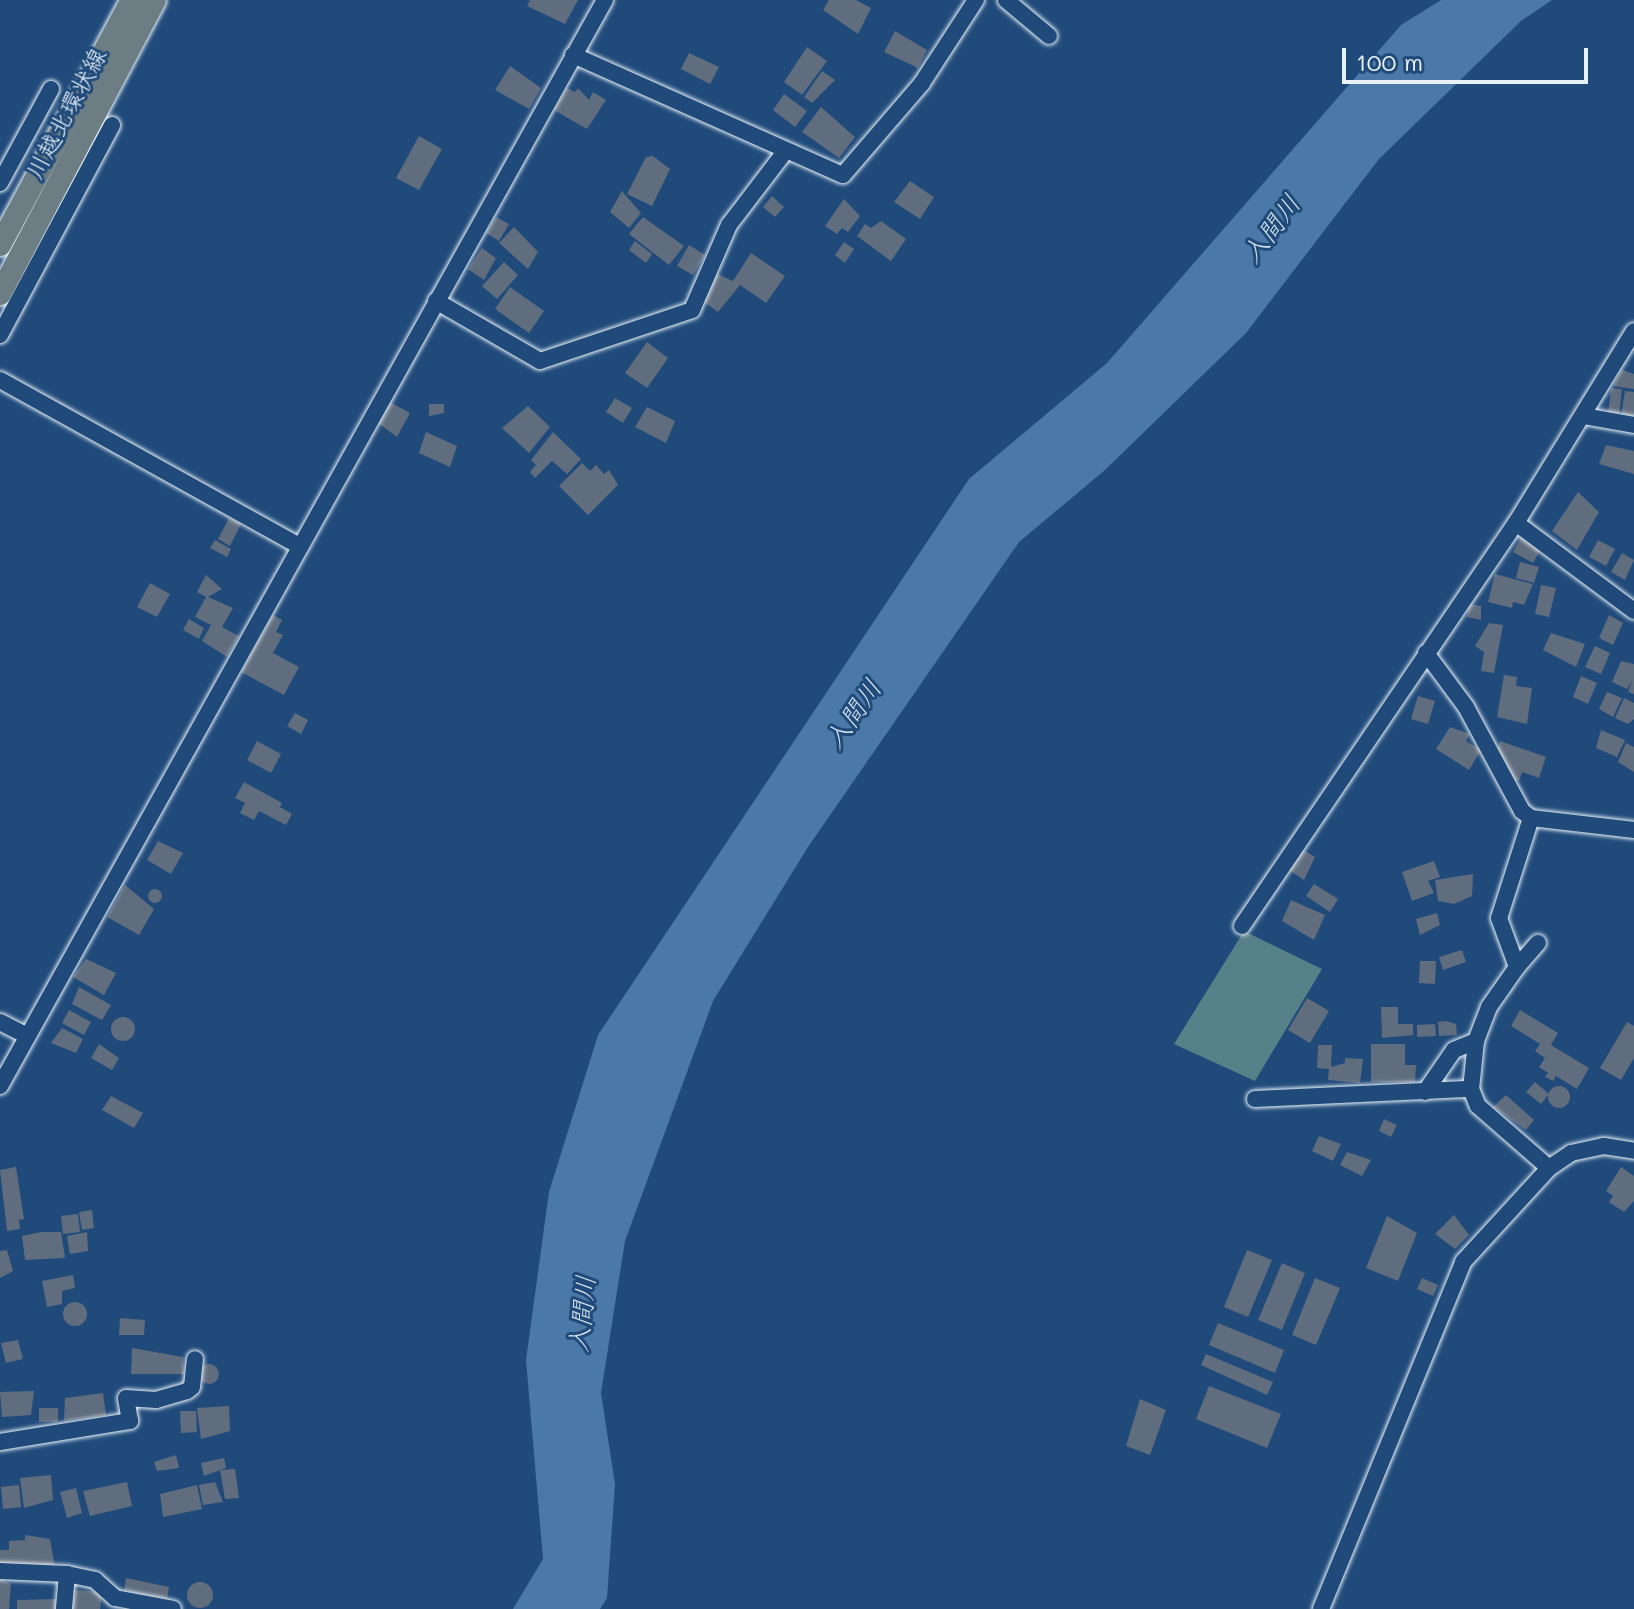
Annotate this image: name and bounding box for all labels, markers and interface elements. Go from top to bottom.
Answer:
scale bar [1346,32,1592,82]
street label: 川越北環状線 [18,43,112,183]
text: 100 m [1356,46,1423,77]
water label: 入間川 [1235,188,1307,270]
water label: 入間川 [818,673,888,755]
water label: 入間川 [562,1274,602,1354]

